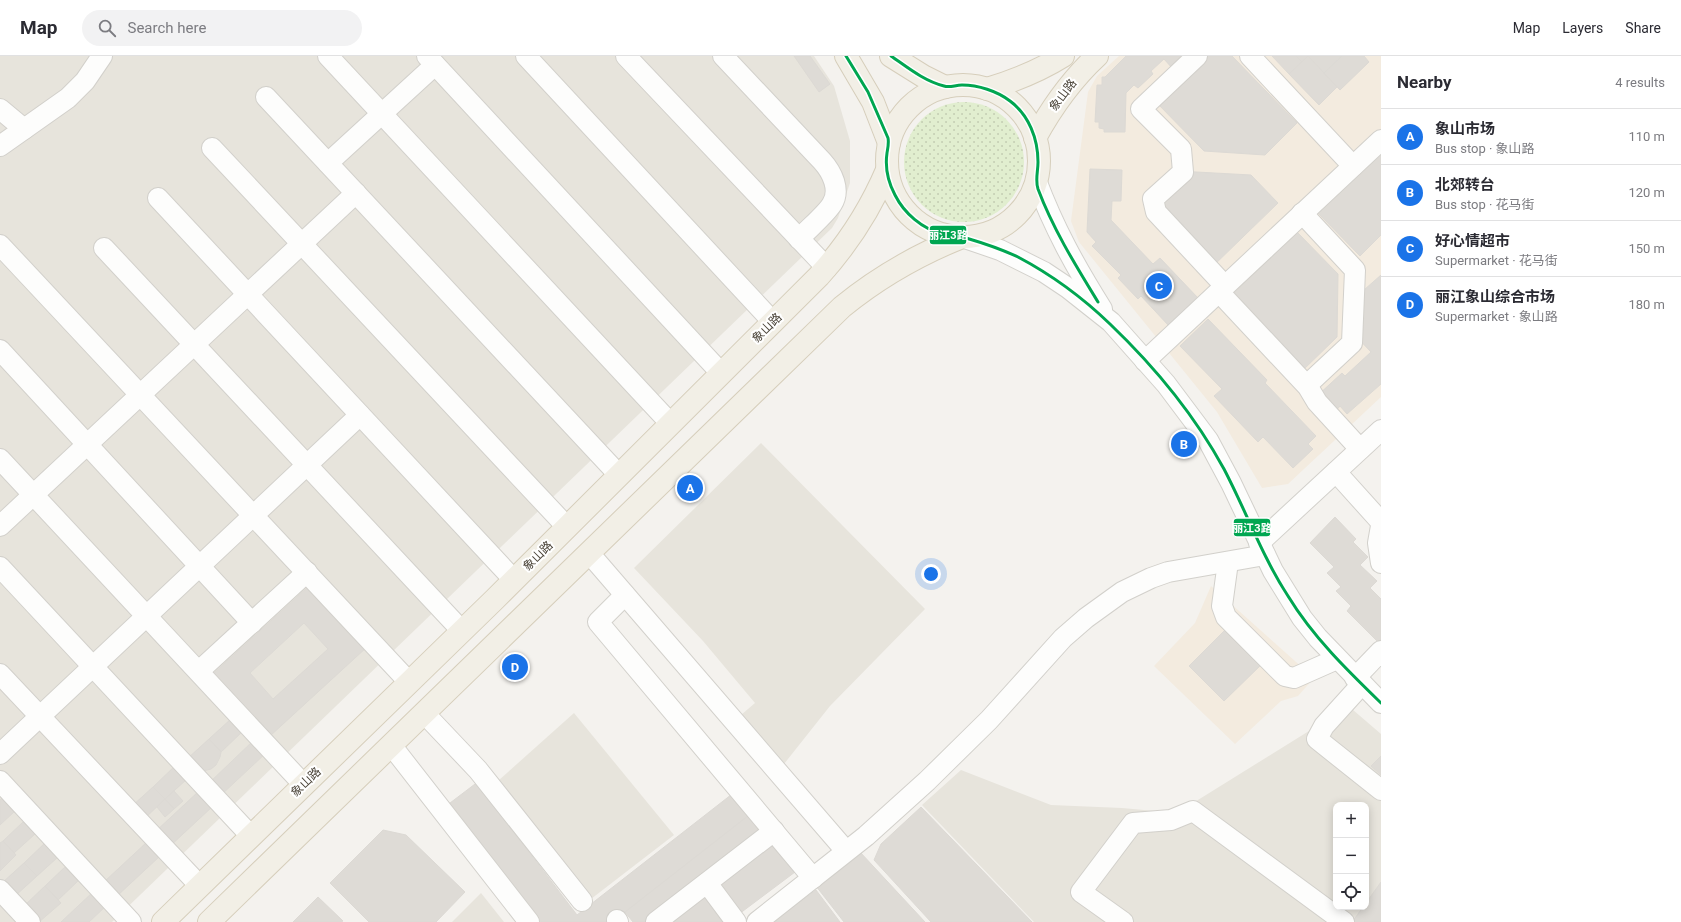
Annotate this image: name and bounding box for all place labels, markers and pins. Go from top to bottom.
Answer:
pin: C [1146,271,1172,301]
pin: B [1171,429,1197,459]
pin: A [677,473,703,503]
pin: D [502,652,528,682]

